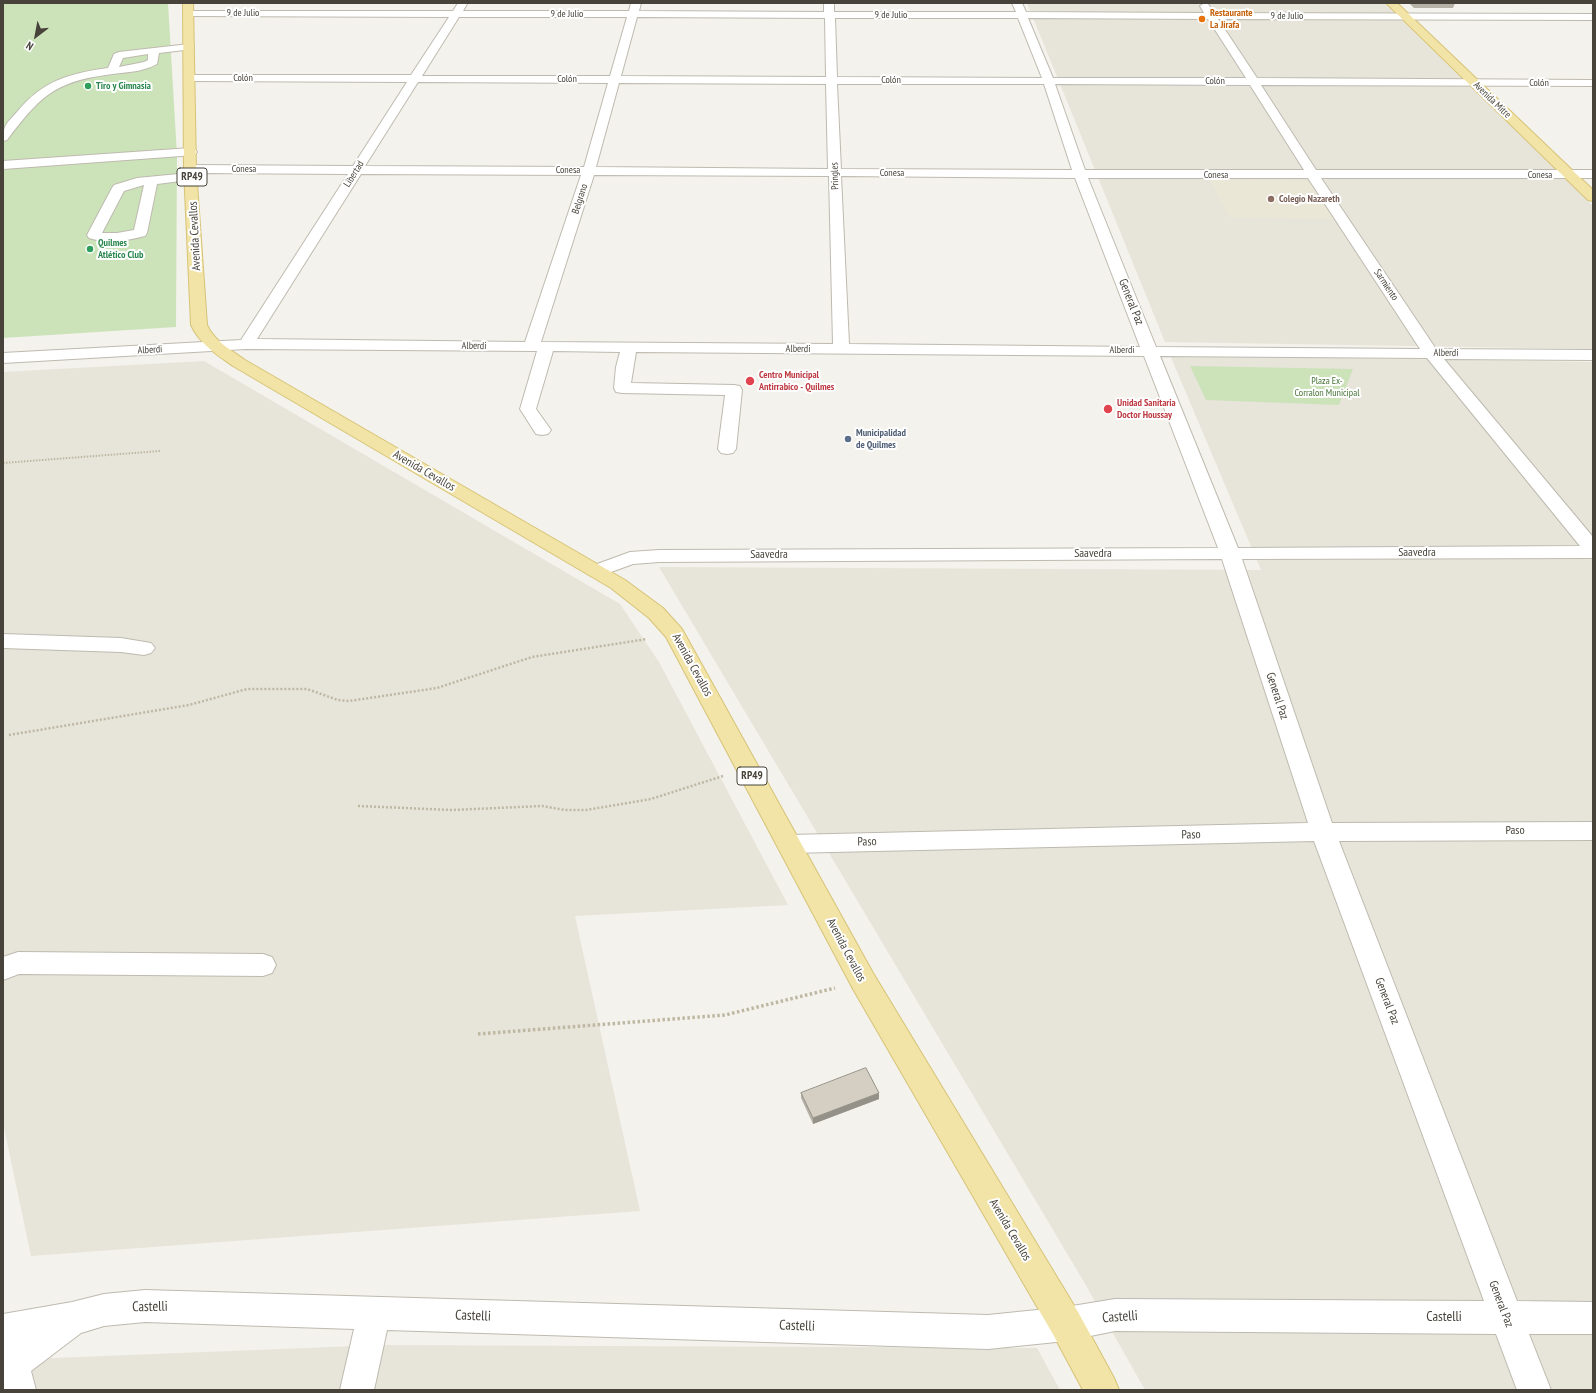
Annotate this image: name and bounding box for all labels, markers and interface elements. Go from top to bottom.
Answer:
street label: 9 de Julio [227,7,259,19]
place label: Restaurante La Jirafa [1210,7,1253,30]
street label: 9 de Julio [551,8,583,20]
street label: 9 de Julio [875,9,907,21]
street label: 9 de Julio [1271,10,1303,22]
marker: Restaurante La Jirafa [1197,14,1207,24]
north arrow [16,16,56,56]
text: N [23,39,36,54]
street label: Colón [233,72,253,84]
street label: Colón [557,73,577,85]
street label: Colón [881,74,901,86]
street label: Colón [1205,75,1225,87]
street label: Colón [1529,77,1549,89]
street label: Avenida Mitre [1471,79,1513,121]
place label: Tiro y Gimnasia [96,80,151,92]
marker: Tiro y Gimnasia [83,81,93,91]
street label: Libertad [341,159,367,189]
street label: Pringles [829,162,841,190]
street label: Conesa [232,163,256,175]
street label: Conesa [556,164,580,176]
street label: Conesa [880,167,904,179]
road number: RP49 [177,168,207,186]
street label: Conesa [1204,169,1228,181]
street label: Conesa [1528,169,1552,181]
street label: Belgrano [570,182,590,216]
place label: Colegio Nazareth [1279,193,1340,205]
marker: Colegio Nazareth [1266,194,1276,204]
street label: Avenida Cevallos [186,201,204,271]
place label: Quilmes Atlético Club [98,237,143,260]
marker: Quilmes Atlético Club [85,244,95,254]
street label: Sarmiento [1371,267,1401,303]
street label: General Paz [1115,277,1147,327]
street label: Alberdi [462,340,486,352]
street label: Alberdi [137,343,163,357]
street label: Alberdi [786,343,810,355]
street label: Alberdi [1110,344,1134,356]
street label: Alberdi [1434,347,1458,359]
place label: Centro Municipal Antirrabico - Quilmes [759,369,834,392]
marker: Centro Municipal Antirrabico - Quilmes [744,375,756,387]
park label: Plaza Ex- Corralon Municipal [1295,375,1359,398]
place label: Unidad Sanitaria Doctor Houssay [1117,397,1176,420]
marker: Unidad Sanitaria Doctor Houssay [1102,403,1114,415]
place label: Municipalidad de Quilmes [856,427,906,450]
marker: Municipalidad de Quilmes [843,434,853,444]
street label: Avenida Cevallos [390,447,458,495]
street label: Saavedra [1398,546,1436,560]
street label: Saavedra [1074,547,1112,561]
street label: Saavedra [750,548,788,562]
street label: Avenida Cevallos [669,631,715,699]
street label: General Paz [1263,671,1291,721]
road number: RP49 [737,767,767,785]
street label: Paso [1505,824,1525,838]
street label: Paso [1181,828,1201,842]
street label: Paso [857,835,877,849]
street label: Avenida Cevallos [823,916,869,984]
street label: General Paz [1372,976,1402,1026]
street label: Avenida Cevallos [986,1196,1034,1264]
street label: General Paz [1486,1279,1516,1329]
street label: Castelli [132,1298,168,1316]
street label: Castelli [455,1307,491,1325]
street label: Castelli [1102,1307,1138,1327]
street label: Castelli [1426,1309,1462,1325]
street label: Castelli [779,1317,815,1335]

